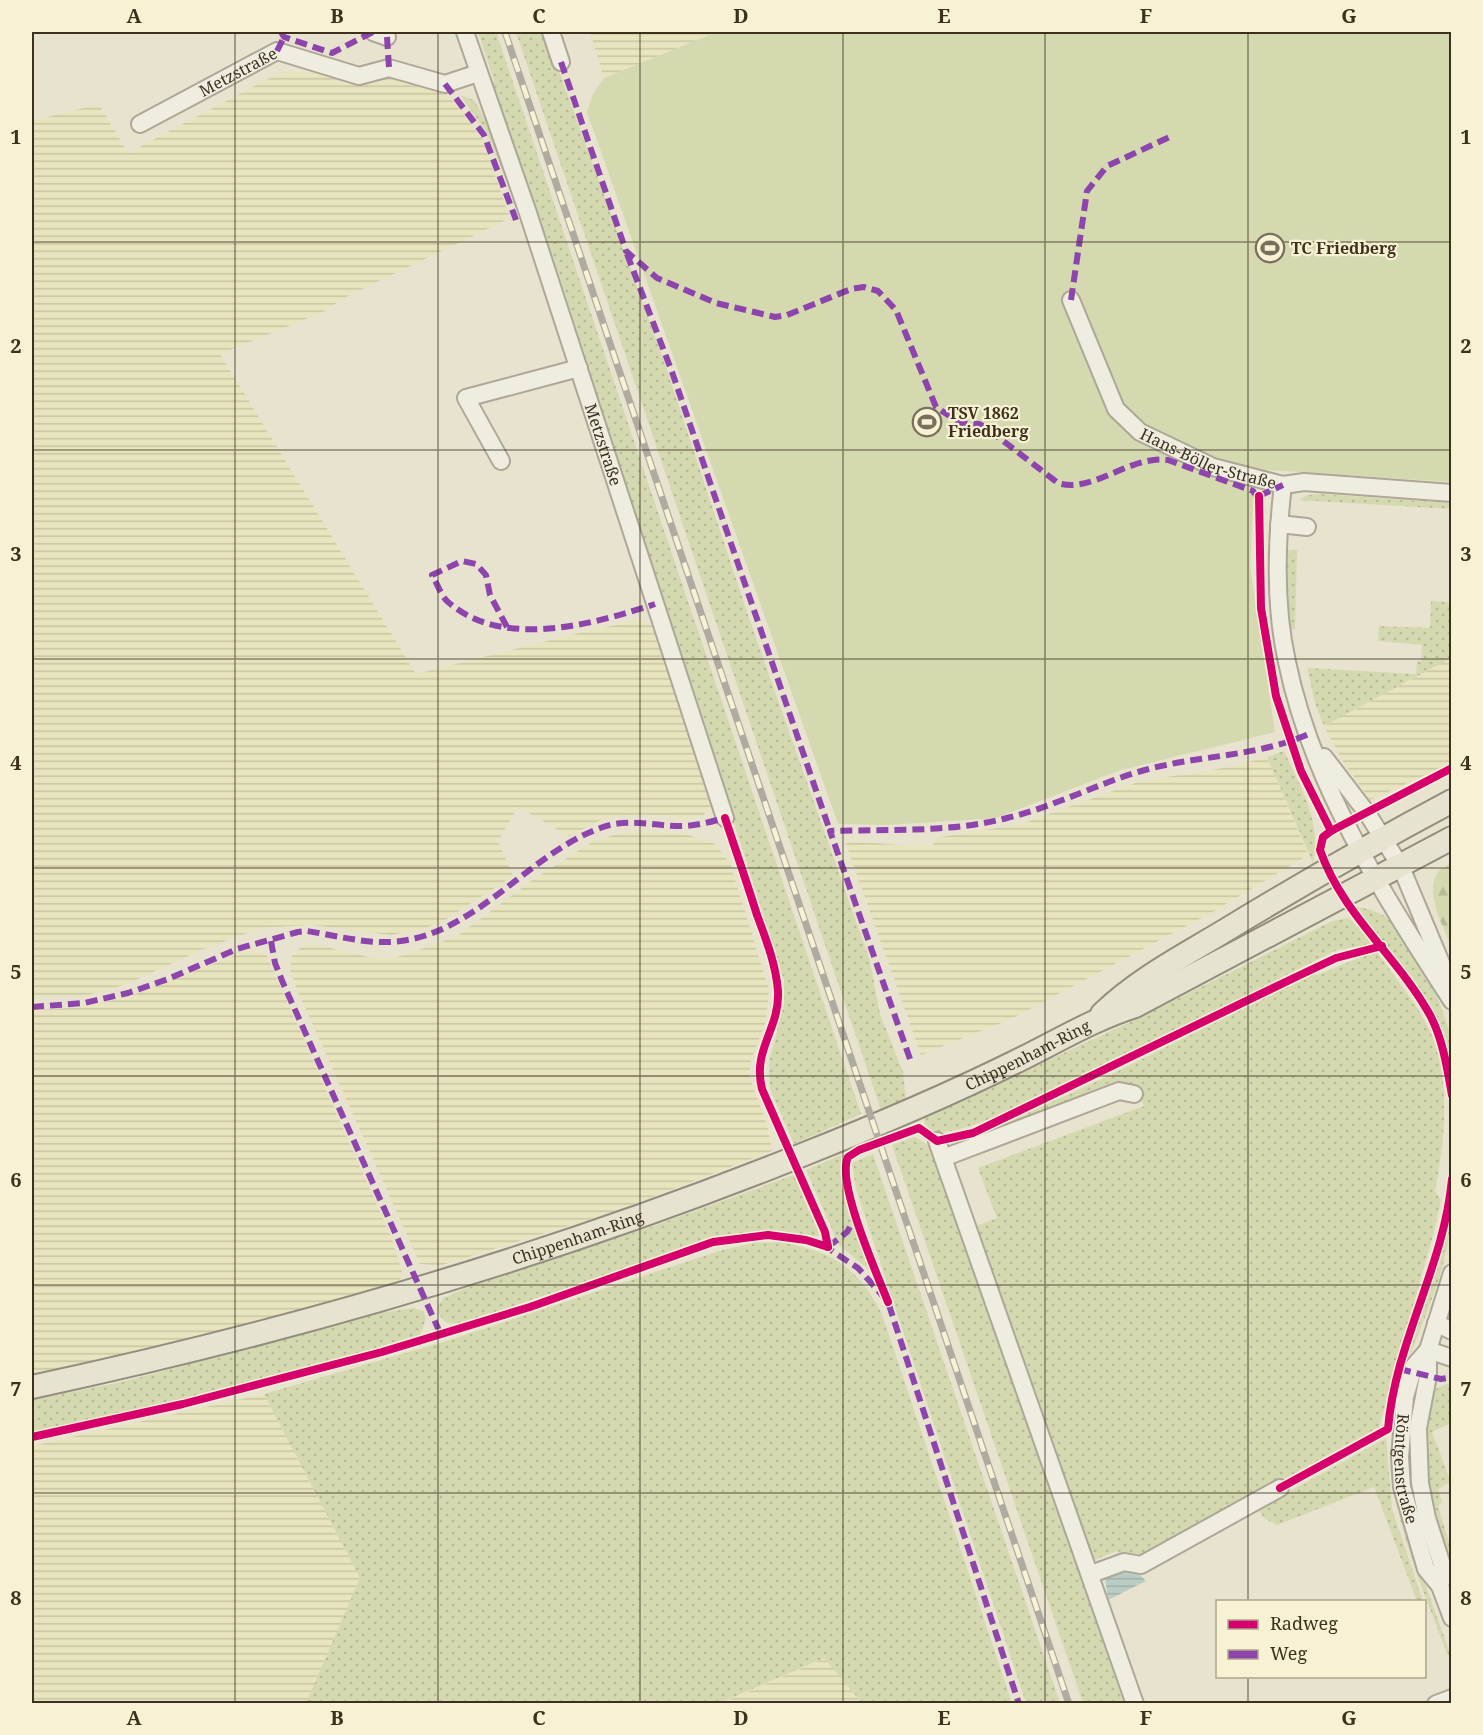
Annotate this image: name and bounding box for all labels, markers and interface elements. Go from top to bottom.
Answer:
text: A [126,2,142,29]
text: B [330,2,344,29]
text: C [532,2,546,29]
text: D [733,2,749,29]
text: E [937,2,951,29]
text: F [1140,2,1152,29]
text: G [1341,2,1357,29]
street label: Metzstraße [195,42,281,102]
text: 1 [10,123,22,150]
text: 1 [1460,123,1472,150]
sports icon: TC Friedberg [1254,232,1286,264]
place label: TC Friedberg [1291,237,1396,259]
text: 2 [10,332,22,359]
text: 2 [1460,332,1472,359]
street label: Metzstraße [580,400,627,488]
place label: TSV 1862 Friedberg [948,402,1028,442]
sports icon: TSV 1862 Friedberg [911,406,943,438]
street label: Hans-Böller-Straße [1137,423,1279,494]
text: 3 [10,540,22,567]
text: 3 [1460,540,1472,567]
text: 4 [10,749,22,776]
text: 4 [1460,749,1472,776]
text: 5 [10,958,22,985]
text: 5 [1460,958,1472,985]
street label: Chippenham-Ring [961,1014,1094,1095]
text: 6 [10,1166,22,1193]
text: 6 [1460,1166,1472,1193]
street label: Chippenham-Ring [509,1205,647,1270]
text: 7 [10,1375,22,1402]
text: 7 [1460,1375,1472,1402]
street label: Röntgenstraße [1389,1413,1423,1526]
text: 8 [10,1584,22,1611]
text: 8 [1460,1584,1472,1611]
legend [1216,1600,1426,1678]
text: Radweg [1270,1611,1338,1635]
text: Weg [1270,1641,1307,1665]
text: A [126,1704,142,1731]
text: B [330,1704,344,1731]
text: C [532,1704,546,1731]
text: D [733,1704,749,1731]
text: E [937,1704,951,1731]
text: F [1140,1704,1152,1731]
text: G [1341,1704,1357,1731]

